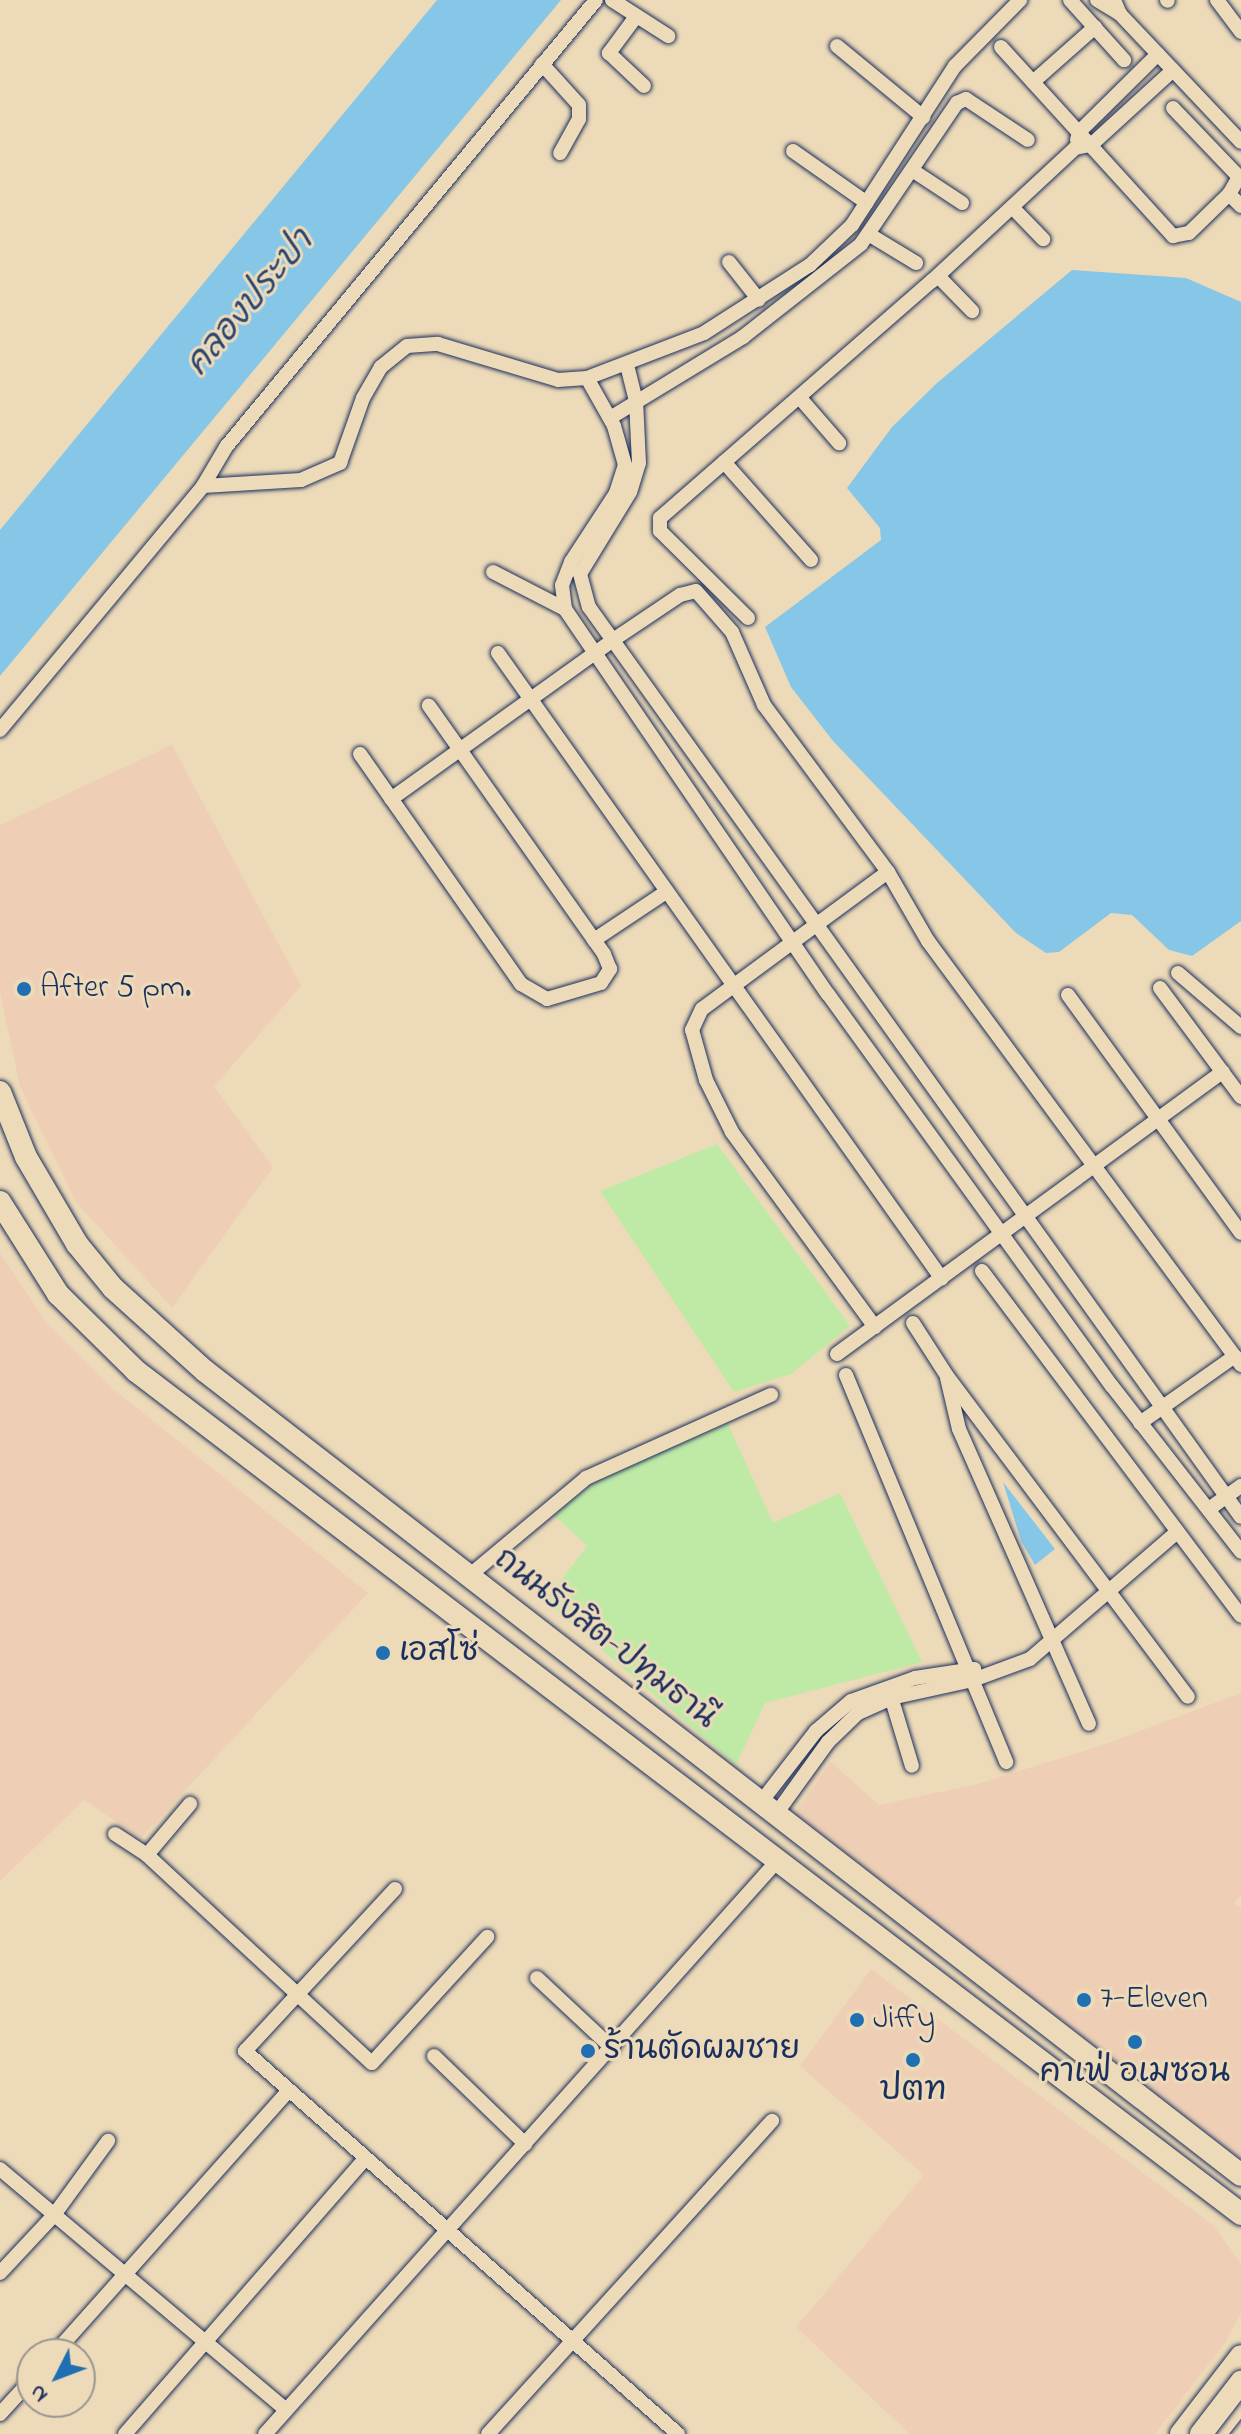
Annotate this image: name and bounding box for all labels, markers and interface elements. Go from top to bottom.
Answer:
water label: คลองประปา [178,223,324,385]
place label: After 5 pm. [40,970,191,1008]
marker: After 5 pm. [15,980,33,998]
street label: ถนนรังสิต-ปทุมธานี [485,1541,723,1739]
place label: เอสโซ่ [399,1634,479,1672]
marker: เอสโซ่ [374,1644,392,1662]
place label: 7-Eleven [1100,1981,1208,2019]
marker: 7-Eleven [1075,1991,1093,2009]
place label: Jiffy [873,2001,935,2039]
marker: Jiffy [848,2011,866,2029]
place label: ร้านตัดผมชาย [604,2032,800,2070]
marker: คาเฟ่ อเมซอน [1126,2033,1144,2051]
marker: ร้านตัดผมชาย [579,2042,597,2060]
marker: ปตท [904,2051,922,2069]
place label: คาเฟ่ อเมซอน [1040,2055,1230,2093]
place label: ปตท [880,2073,946,2111]
north arrow [16,2338,96,2418]
text: N [23,2376,57,2409]

